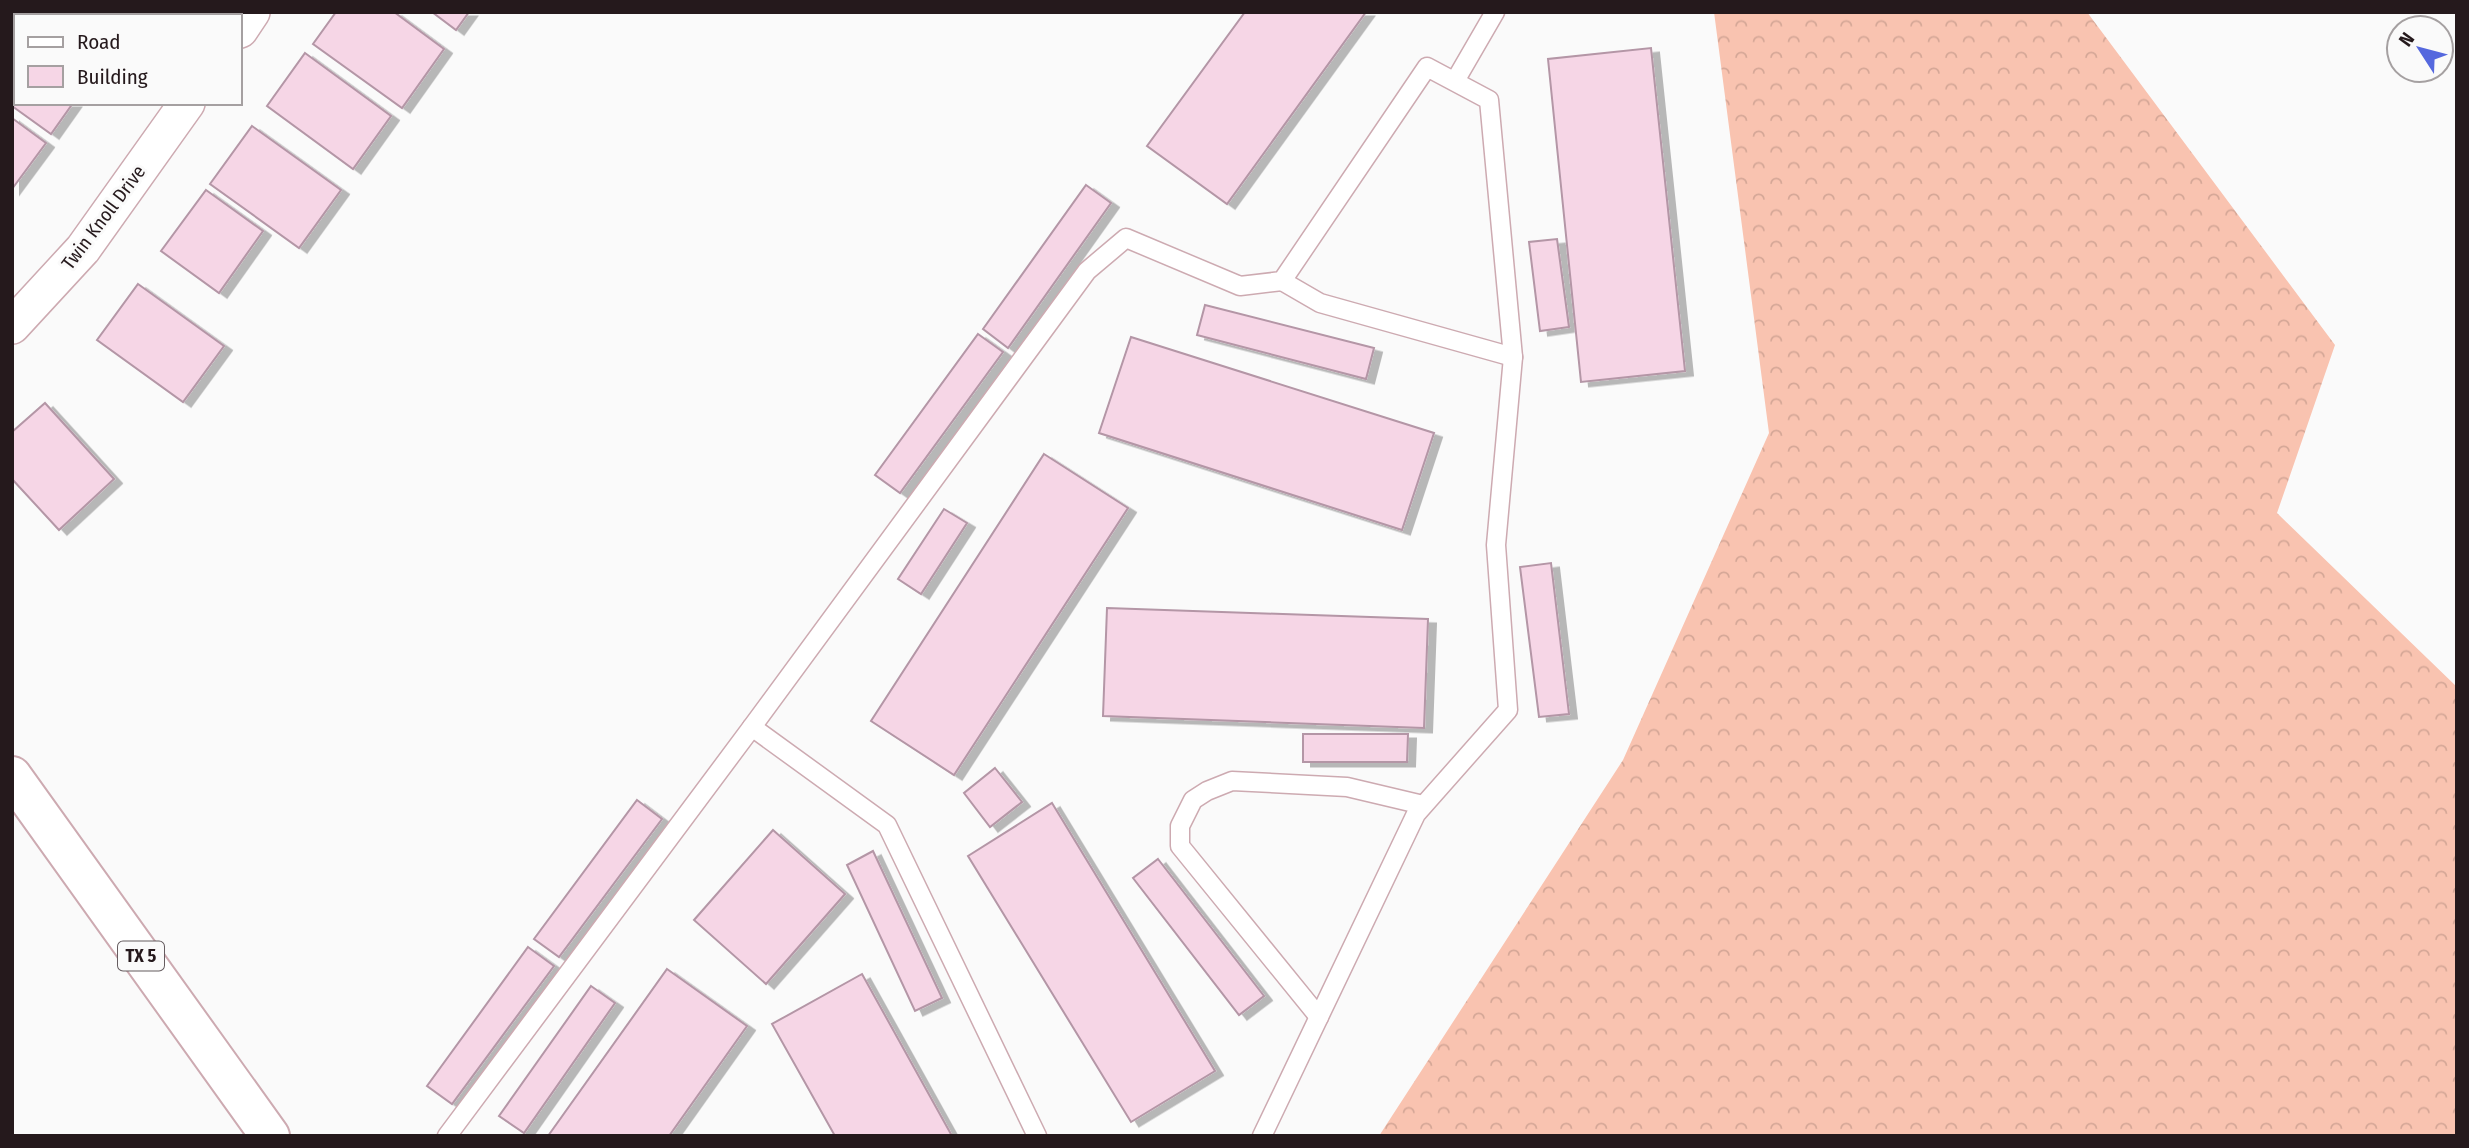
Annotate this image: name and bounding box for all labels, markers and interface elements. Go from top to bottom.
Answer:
legend [14,14,242,105]
north arrow [2385,14,2455,84]
text: N [2394,28,2419,51]
text: Road [77,29,121,55]
text: Building [77,64,148,90]
street label: Twin Knoll Drive [57,161,150,274]
road number: TX 5 [118,942,164,971]

